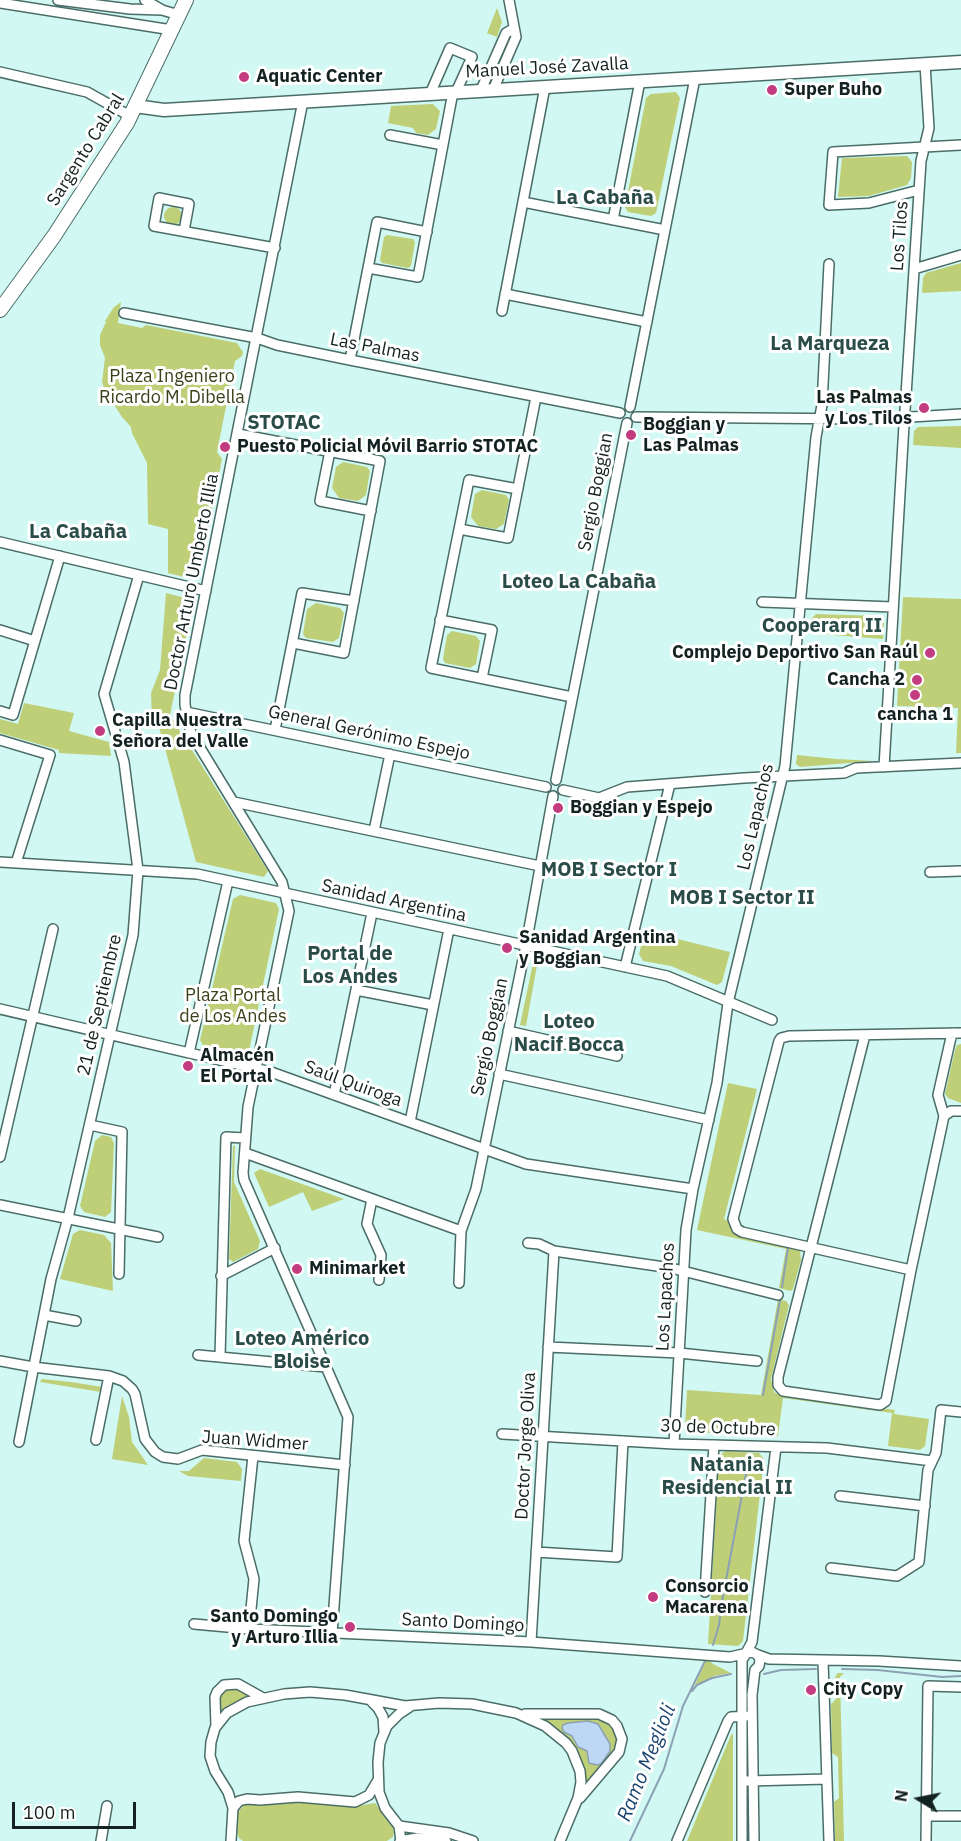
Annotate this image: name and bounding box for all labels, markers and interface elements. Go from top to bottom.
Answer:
street label: Manuel José Zavalla [465,53,629,83]
place label: Aquatic Center [256,66,383,88]
marker: Aquatic Center [237,70,251,84]
place label: Super Buho [784,79,882,101]
marker: Super Buho [765,83,779,97]
street label: Sargento Cabral [43,90,129,210]
district label: La Cabaña [556,186,654,210]
street label: Los Tilos [887,200,913,272]
street label: Las Palmas [328,329,422,367]
district label: La Marqueza [770,332,890,356]
park label: Plaza Ingeniero Ricardo M. Dibella [99,366,245,409]
place label: Las Palmas y Los Tilos [816,387,912,430]
marker: Las Palmas y Los Tilos [917,401,931,415]
district label: STOTAC [247,411,321,435]
place label: Boggian y Las Palmas [643,414,739,456]
marker: Boggian y Las Palmas [624,428,638,442]
street label: Sergio Boggian [574,431,618,553]
place label: Puesto Policial Móvil Barrio STOTAC [237,436,538,458]
marker: Puesto Policial Móvil Barrio STOTAC [218,440,232,454]
street label: Doctor Arturo Umberto Illia [160,472,224,692]
district label: La Cabaña [29,520,127,544]
district label: Loteo La Cabaña [502,570,656,594]
district label: Cooperarq II [762,614,882,638]
place label: Complejo Deportivo San Raúl [672,642,918,664]
marker: Complejo Deportivo San Raúl [923,646,937,660]
place label: Cancha 2 [827,669,905,691]
marker: Cancha 2 [910,673,924,687]
marker: cancha 1 [908,688,922,702]
street label: General Gerónimo Espejo [266,701,472,765]
place label: cancha 1 [877,704,953,726]
place label: Capilla Nuestra Señora del Valle [112,710,249,752]
marker: Capilla Nuestra Señora del Valle [93,724,107,738]
street label: Los Lapachos [733,762,779,872]
place label: Boggian y Espejo [570,797,713,819]
marker: Boggian y Espejo [551,801,565,815]
district label: MOB I Sector I [541,858,677,882]
street label: Sanidad Argentina [320,875,468,927]
district label: MOB I Sector II [669,886,815,910]
place label: Sanidad Argentina y Boggian [519,927,676,970]
street label: 21 de Septiembre [73,932,127,1078]
marker: Sanidad Argentina y Boggian [500,941,514,955]
district label: Portal de Los Andes [302,942,398,989]
street label: Sergio Boggian [467,976,513,1098]
park label: Plaza Portal de Los Andes [179,985,287,1028]
district label: Loteo Nacif Bocca [514,1010,624,1057]
place label: Almacén El Portal [200,1045,274,1088]
street label: Saúl Quiroga [301,1056,405,1112]
marker: Almacén El Portal [181,1059,195,1073]
street label: Los Lapachos [652,1242,680,1352]
place label: Minimarket [309,1258,405,1280]
marker: Minimarket [290,1262,304,1276]
district label: Loteo Américo Bloise [235,1327,369,1374]
street label: Doctor Jorge Oliva [511,1372,541,1520]
street label: 30 de Octubre [660,1415,776,1441]
street label: Juan Widmer [201,1427,309,1455]
district label: Natania Residencial II [661,1453,793,1500]
place label: Consorcio Macarena [665,1576,749,1618]
marker: Consorcio Macarena [646,1590,660,1604]
place label: Santo Domingo y Arturo Illia [210,1606,338,1648]
street label: Santo Domingo [401,1609,525,1637]
marker: Santo Domingo y Arturo Illia [343,1620,357,1634]
place label: City Copy [823,1679,903,1701]
marker: City Copy [804,1683,818,1697]
water label: Ramo Meglioli [613,1701,681,1825]
north arrow [889,1769,949,1829]
text: N [890,1788,912,1803]
scale bar [15,1790,140,1828]
text: 100 m [23,1801,75,1824]

